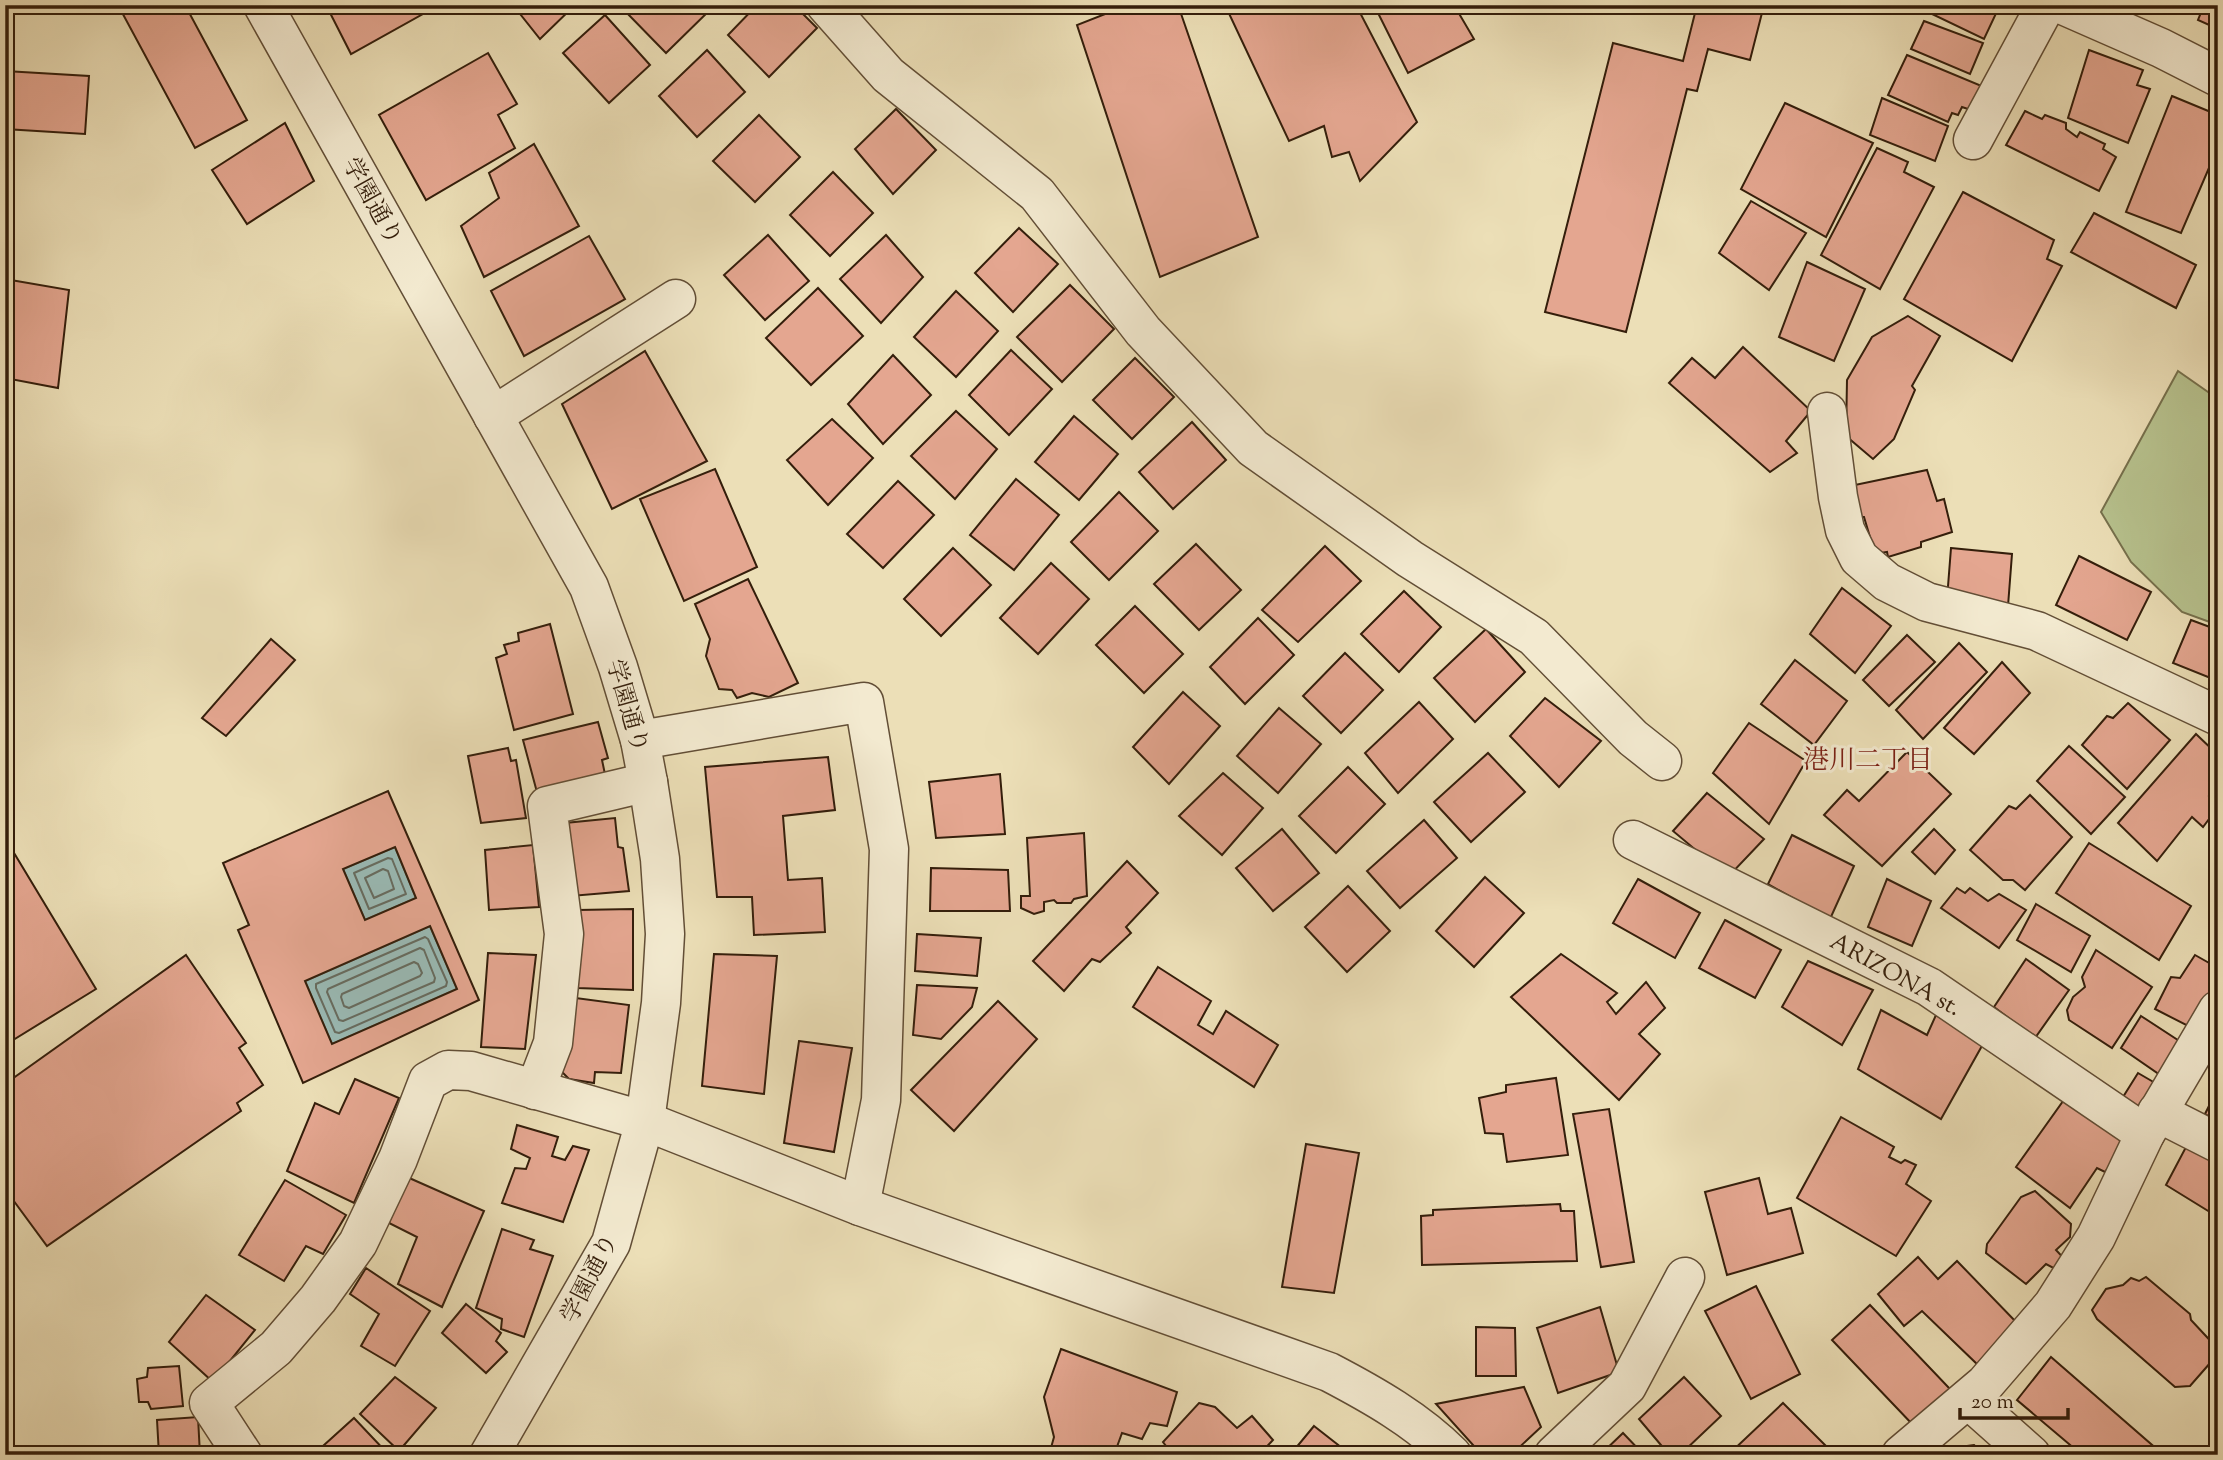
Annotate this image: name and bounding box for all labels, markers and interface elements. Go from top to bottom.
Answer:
street label: 学園通り [333,152,409,252]
street label: 学園通り [597,656,656,757]
district label: 港川二丁目 [1803,743,1933,780]
street label: ARIZONA st. [1823,926,1967,1026]
street label: 学園通り [554,1228,628,1329]
scale bar [1960,1376,2069,1420]
text: 20 m [1971,1388,2014,1418]

